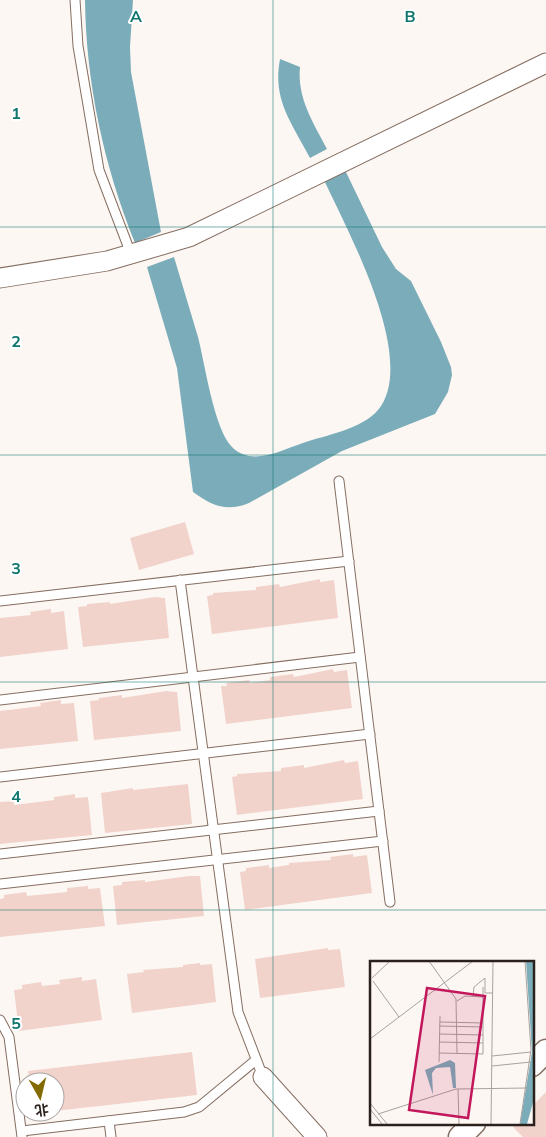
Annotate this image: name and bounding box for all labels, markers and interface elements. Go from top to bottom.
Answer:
text: A [130,6,142,26]
text: B [404,6,416,26]
text: 1 [11,103,21,123]
text: 2 [11,331,21,351]
text: 3 [11,558,21,578]
text: 4 [11,786,21,806]
inset map [370,961,534,1124]
text: 5 [11,1013,21,1033]
north arrow [15,1072,65,1122]
text: 北 [34,1100,50,1120]

